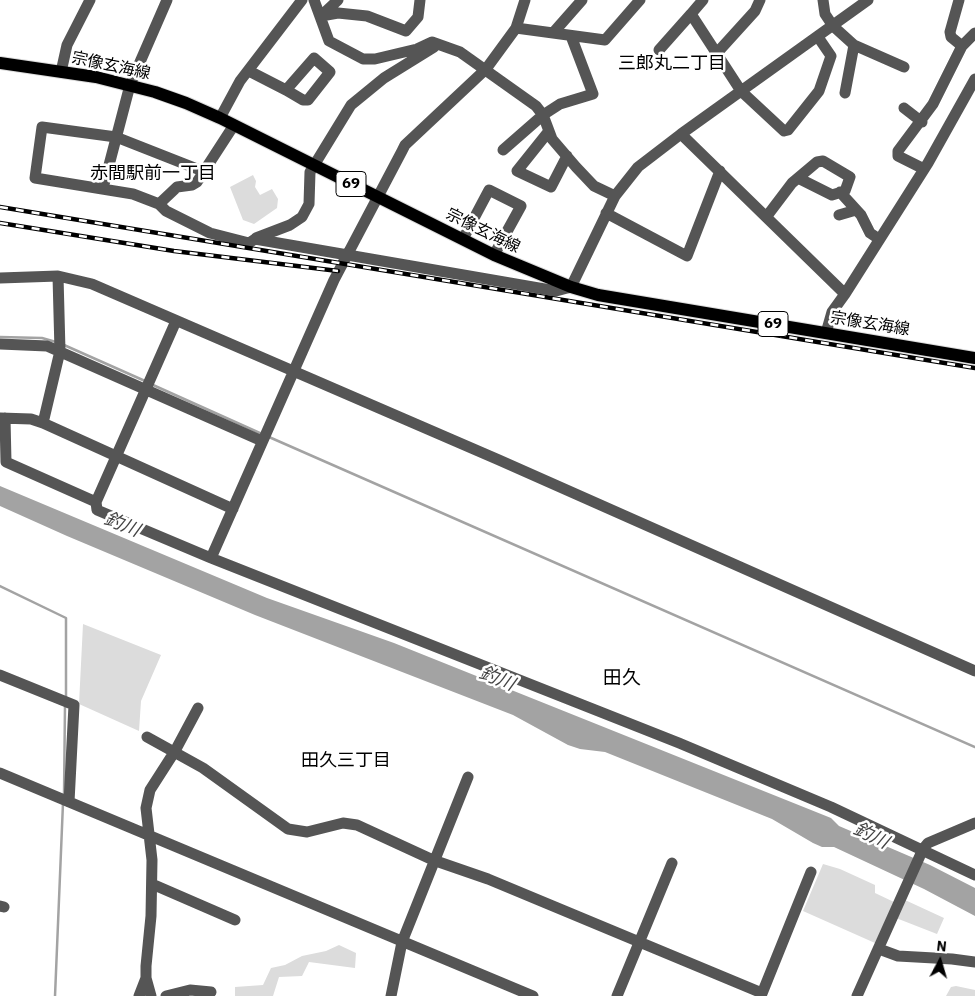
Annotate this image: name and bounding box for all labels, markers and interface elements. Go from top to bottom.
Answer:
street label: 宗像玄海線 [70,48,152,84]
district label: 三郎丸二丁目 [618,53,726,75]
district label: 赤間駅前一丁目 [90,163,216,185]
road number: 69 [336,172,366,196]
street label: 宗像玄海線 [443,205,523,257]
street label: 宗像玄海線 [829,308,911,340]
road number: 69 [758,312,788,336]
water label: 釣川 [101,508,143,542]
water label: 釣川 [476,662,518,696]
district label: 田久 [603,668,641,690]
district label: 田久三丁目 [301,750,391,772]
water label: 釣川 [850,818,892,854]
north arrow [915,936,965,986]
text: N [936,937,948,956]

